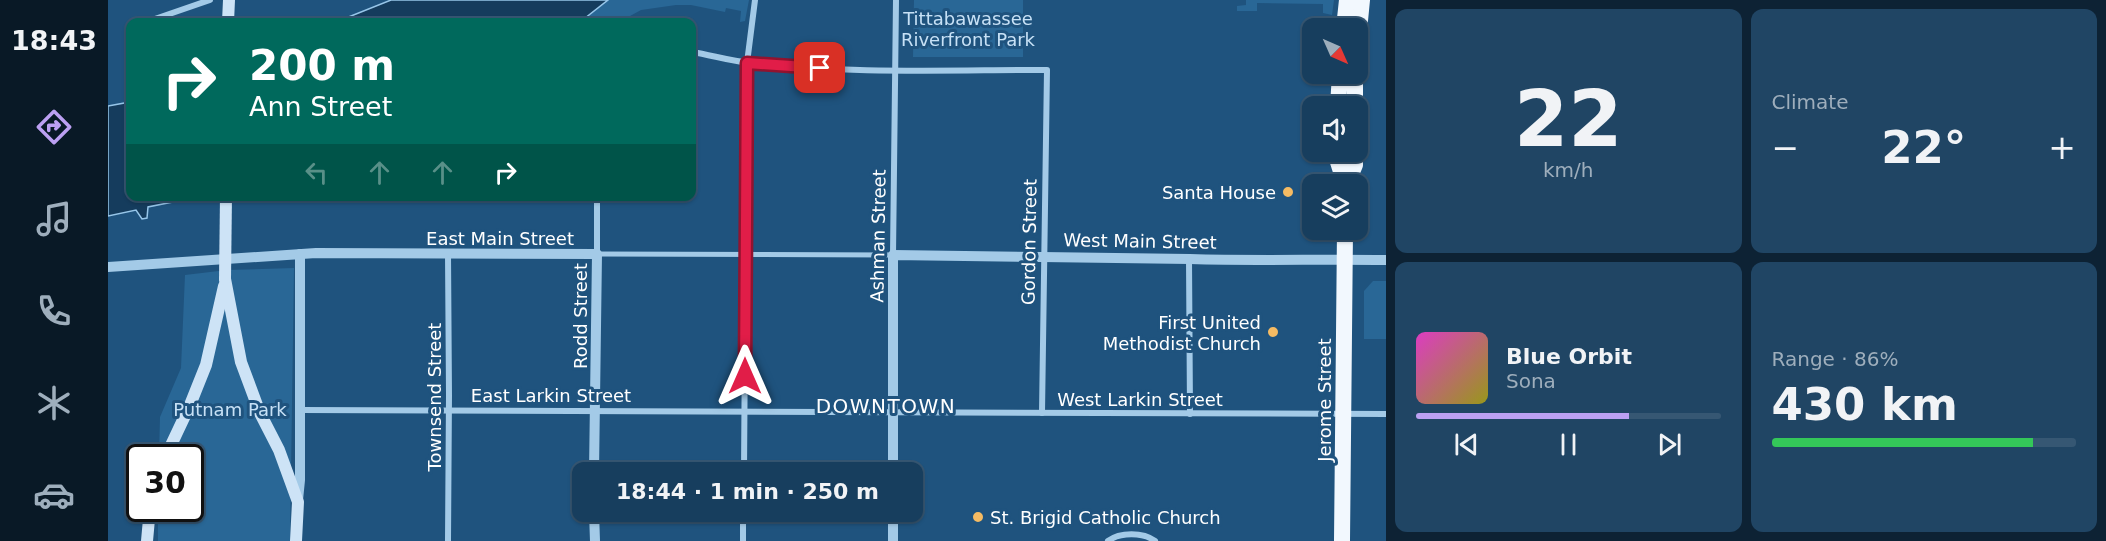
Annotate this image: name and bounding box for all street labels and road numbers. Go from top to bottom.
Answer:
street label: Ashman Street [866,169,890,303]
street label: Gordon Street [1017,179,1041,305]
street label: East Main Street [426,228,574,249]
street label: West Main Street [1063,229,1217,253]
street label: Rodd Street [570,263,591,369]
street label: Townsend Street [424,323,445,472]
street label: Jerome Street [1314,338,1335,463]
street label: East Larkin Street [471,385,631,406]
street label: West Larkin Street [1057,389,1223,410]

